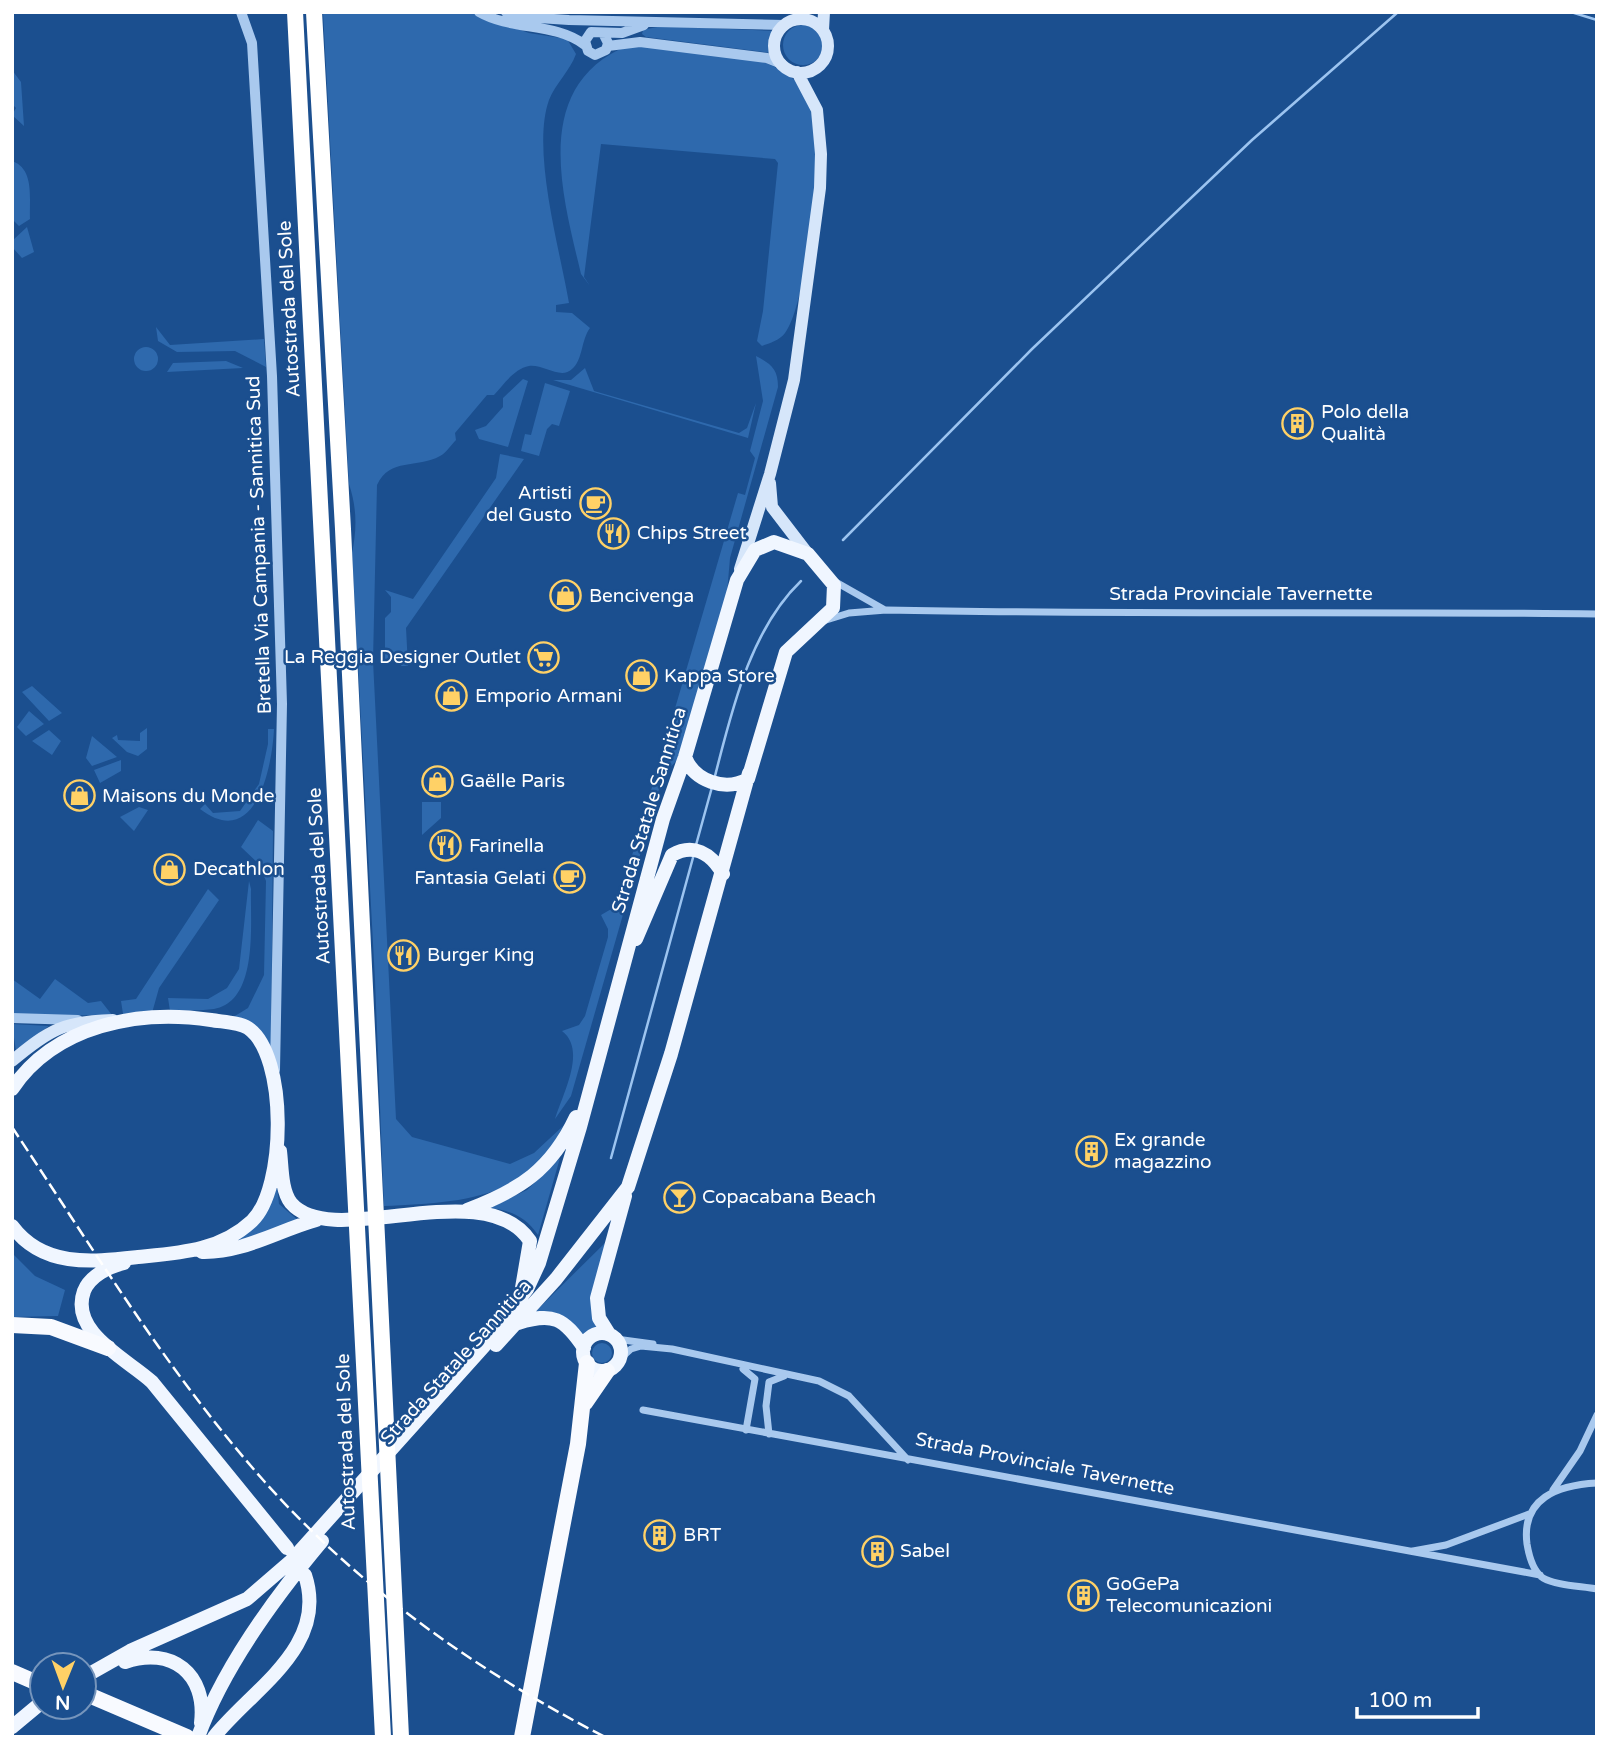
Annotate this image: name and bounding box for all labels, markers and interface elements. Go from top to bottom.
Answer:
street label: Autostrada del Sole [273,220,305,398]
street label: Bretella Via Campania - Sannitica Sud [242,375,276,715]
place label: Polo della Qualità [1321,401,1409,445]
building icon: Polo della Qualità [1281,406,1315,440]
place label: Artisti del Gusto [486,482,572,526]
cafe icon: Artisti del Gusto [578,487,612,521]
restaurant icon: Chips Street [597,516,631,550]
place label: Chips Street [637,522,747,544]
shop icon: Bencivenga [549,579,583,613]
street label: Strada Provinciale Tavernette [1109,583,1373,605]
place label: Bencivenga [589,585,694,607]
supermarket icon: La Reggia Designer Outlet [527,640,561,674]
place label: La Reggia Designer Outlet [284,646,521,668]
shop icon: Kappa Store [624,659,658,693]
place label: Kappa Store [664,665,775,687]
shop icon: Emporio Armani [435,679,469,713]
place label: Emporio Armani [475,685,622,707]
street label: Strada Statale Sannitica [607,704,691,916]
shop icon: Gaëlle Paris [420,764,454,798]
place label: Gaëlle Paris [460,770,565,792]
shop icon: Maisons du Monde [62,779,96,813]
place label: Maisons du Monde [102,785,275,807]
street label: Autostrada del Sole [303,787,335,965]
restaurant icon: Farinella [429,829,463,863]
place label: Farinella [469,835,544,857]
shop icon: Decathlon [153,852,187,886]
place label: Decathlon [193,858,285,880]
cafe icon: Fantasia Gelati [552,861,586,895]
place label: Fantasia Gelati [414,867,546,889]
restaurant icon: Burger King [387,938,421,972]
place label: Burger King [427,944,535,966]
place label: Ex grande magazzino [1114,1129,1212,1173]
building icon: Ex grande magazzino [1074,1134,1108,1168]
bar icon: Copacabana Beach [662,1180,696,1214]
place label: Copacabana Beach [702,1186,876,1208]
street label: Strada Statale Sannitica [376,1275,536,1449]
street label: Autostrada del Sole [332,1353,360,1531]
street label: Strada Provinciale Tavernette [914,1428,1176,1500]
building icon: BRT [643,1518,677,1552]
place label: BRT [683,1524,722,1546]
building icon: Sabel [860,1534,894,1568]
place label: Sabel [900,1540,950,1562]
place label: GoGePa Telecomunicazioni [1106,1573,1272,1617]
building icon: GoGePa Telecomunicazioni [1066,1578,1100,1612]
north arrow [28,1651,98,1721]
scale bar [1357,1676,1478,1720]
text: 100 m [1368,1688,1432,1713]
text: N [55,1691,71,1713]

